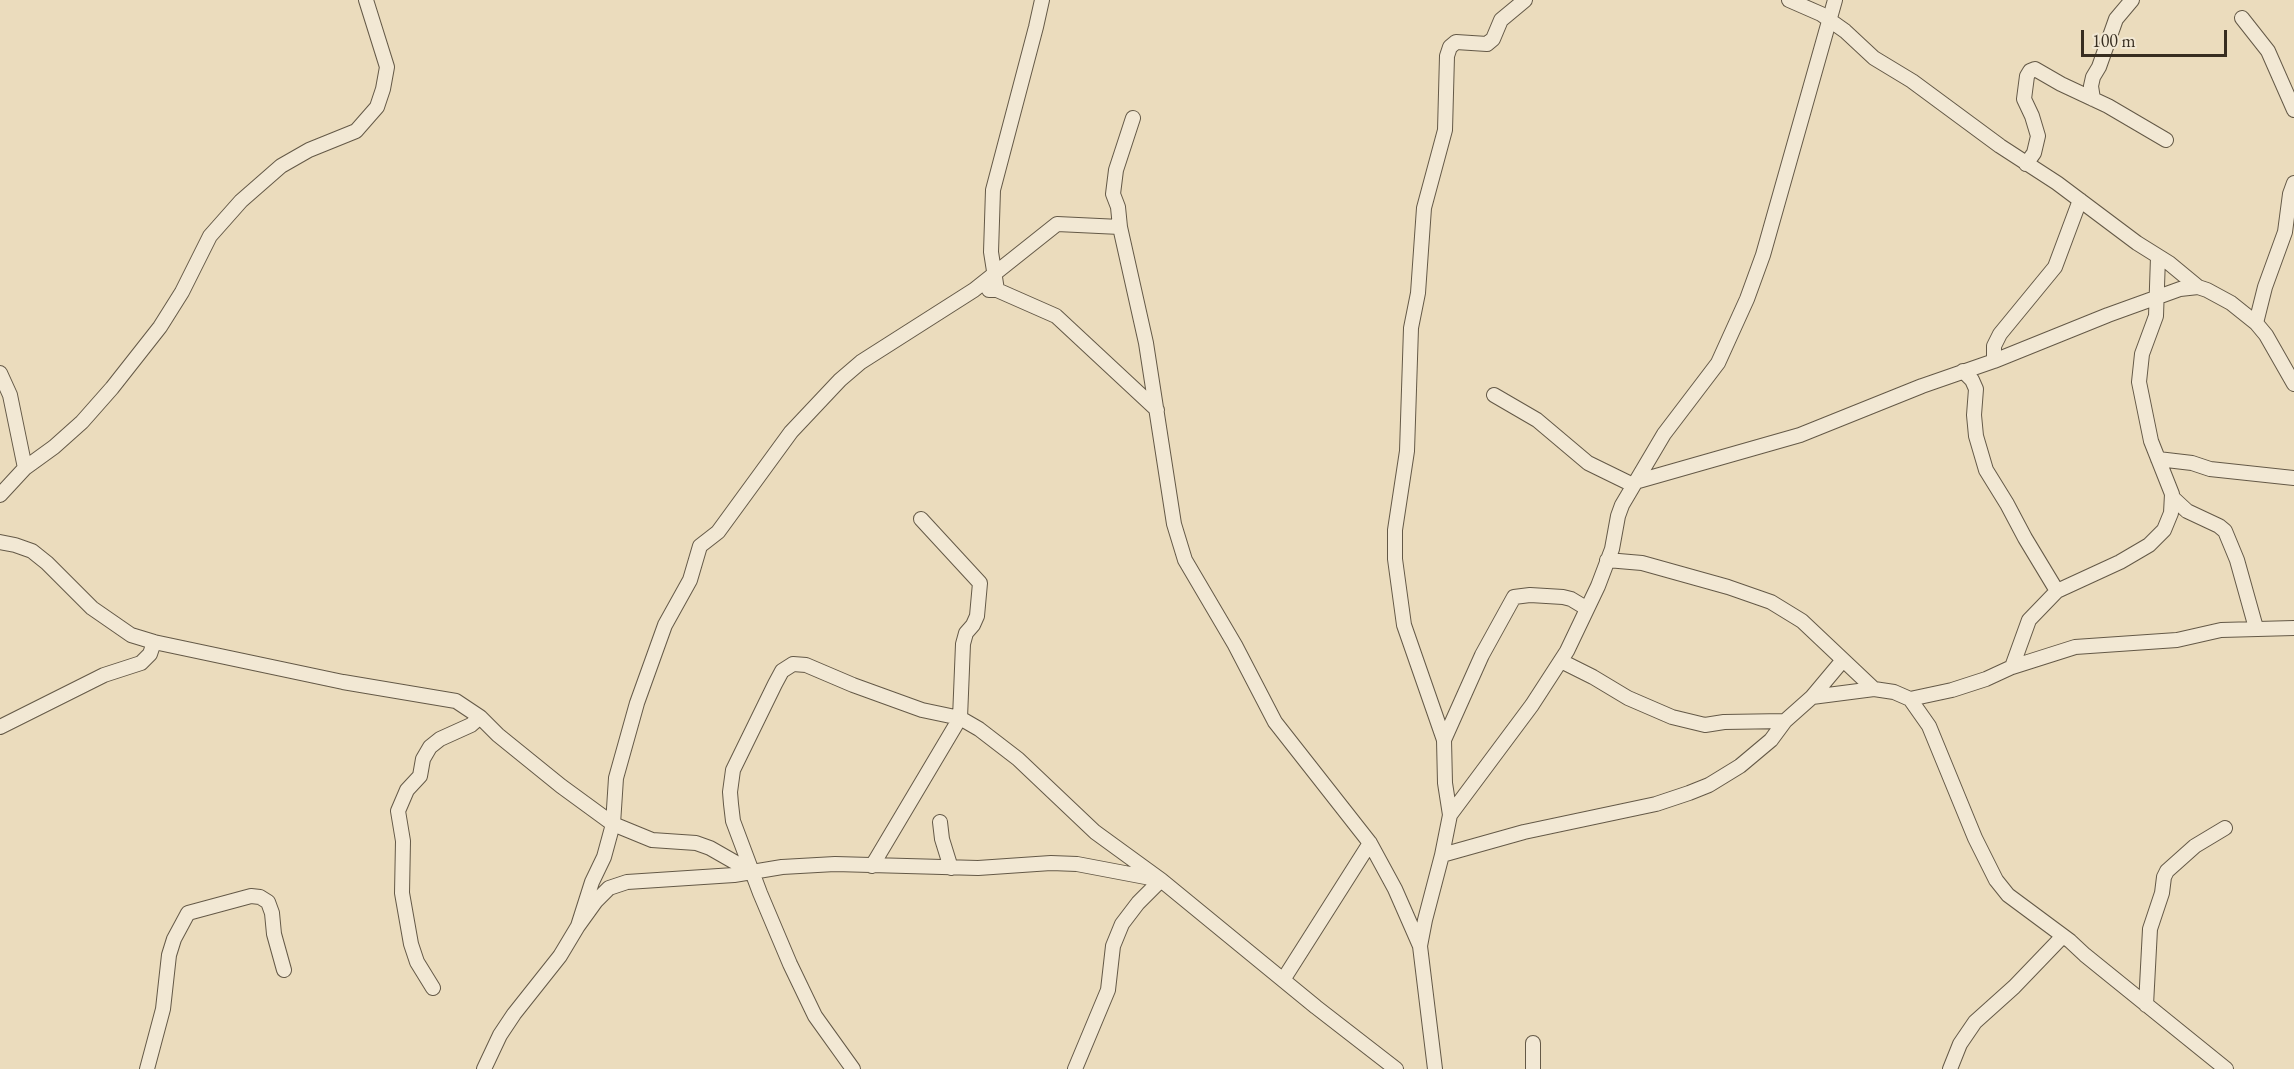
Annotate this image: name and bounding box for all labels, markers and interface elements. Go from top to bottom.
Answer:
scale bar [2084,18,2230,56]
text: 100 m [2092,29,2136,52]

